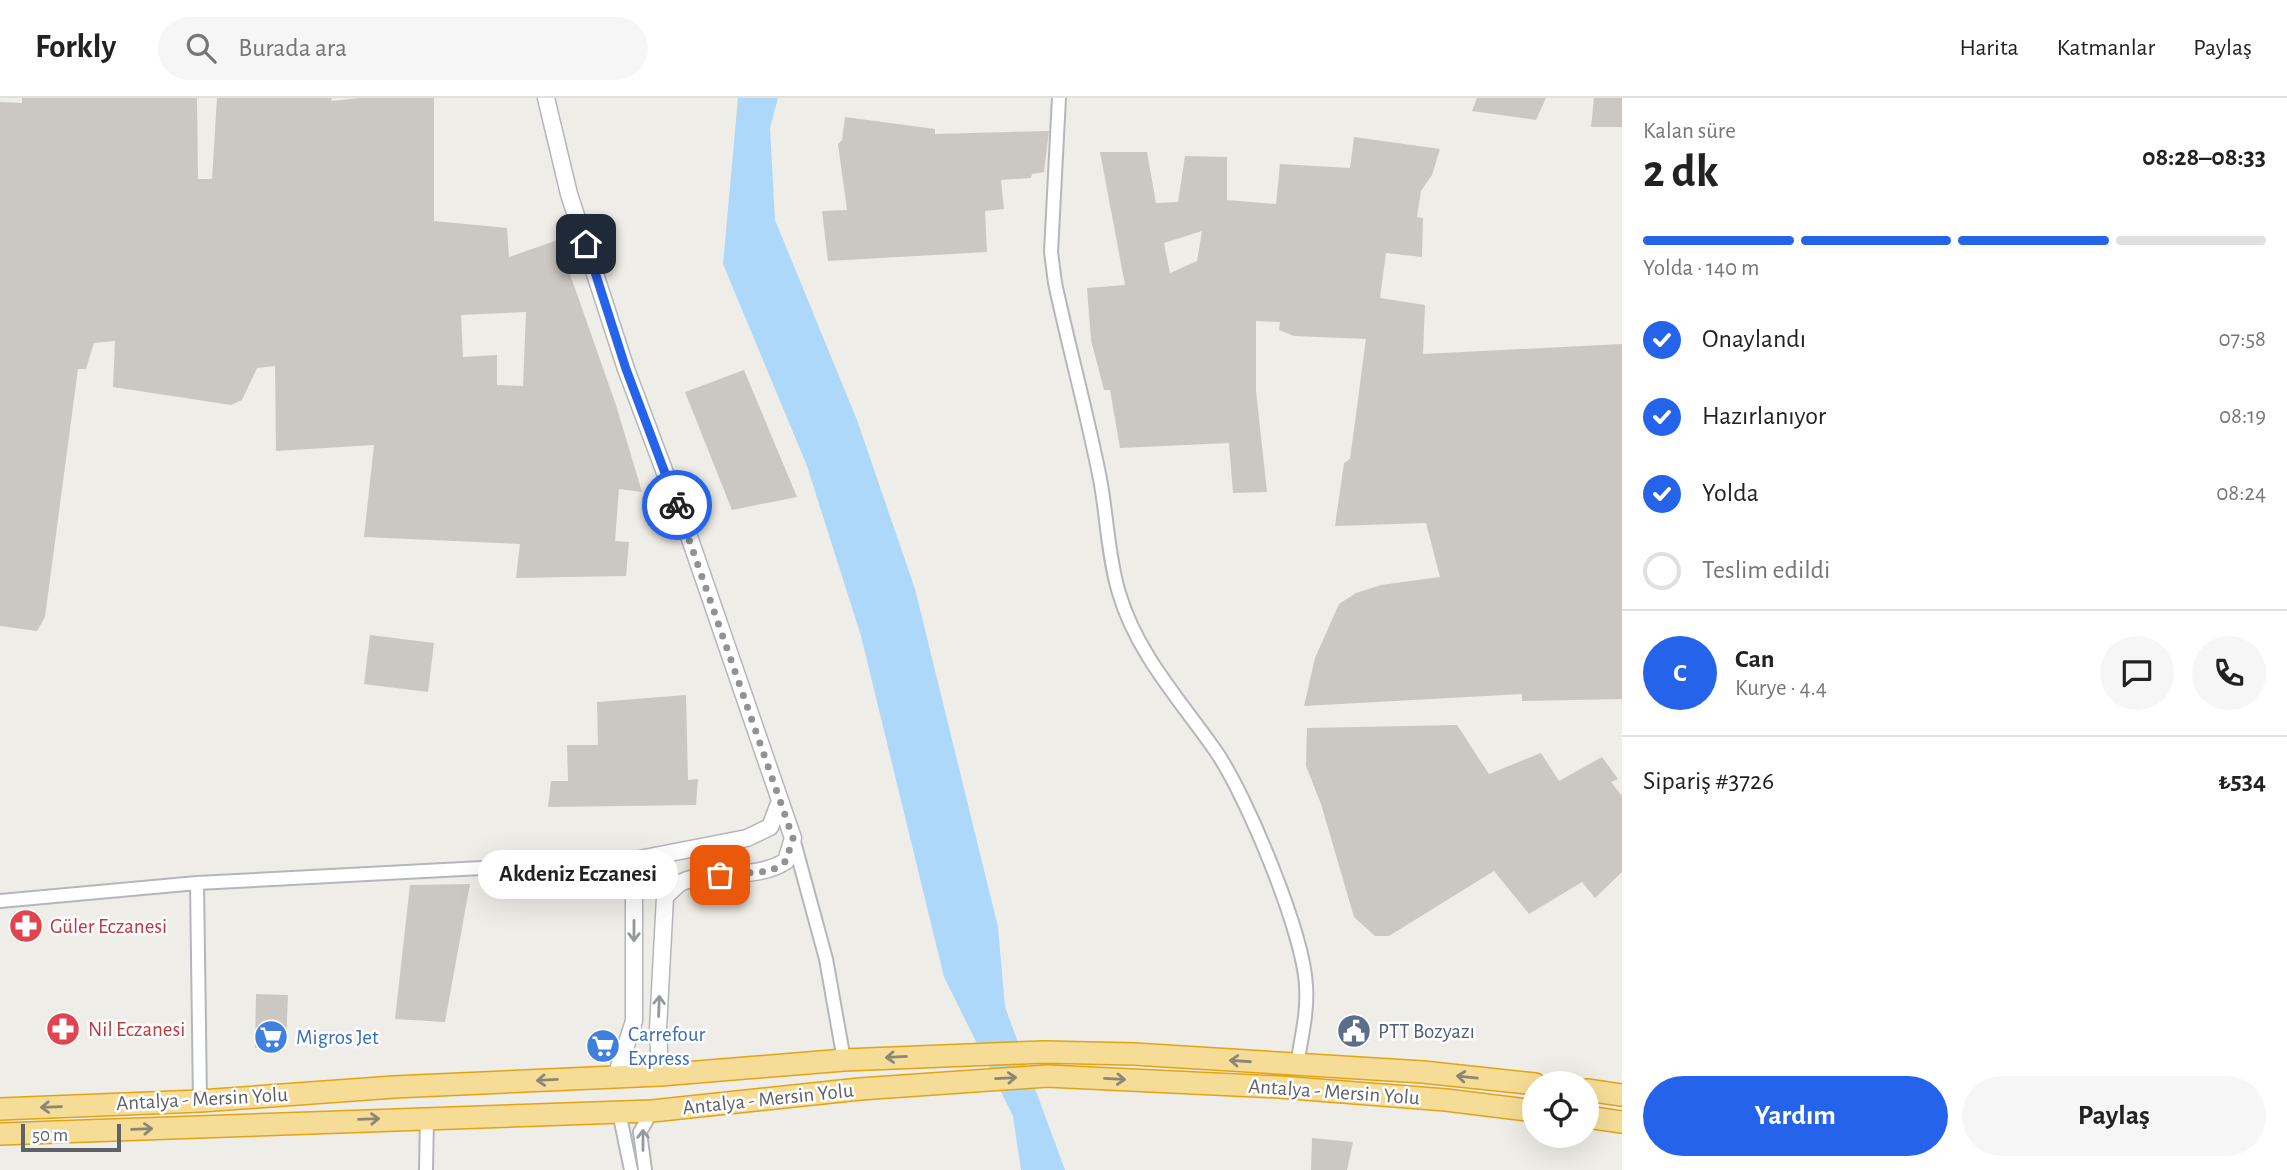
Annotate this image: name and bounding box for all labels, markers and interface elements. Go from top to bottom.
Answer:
search box [158,17,648,80]
icon: search [182,29,220,67]
text: Forkly [35,31,116,64]
text: Burada ara [238,35,347,61]
text: Harita [1960,36,2019,60]
text: Katmanlar [2057,36,2155,60]
text: Paylaş [2193,36,2252,60]
text: Kalan süre [1643,120,1736,143]
text: 08:28–08:33 [2142,144,2266,170]
text: 2 dk [1643,149,1719,195]
pin [556,214,616,274]
icon: home [567,225,605,263]
text: Yolda · 140 m [1643,257,1759,280]
icon: check [1643,321,1681,359]
text: Onaylandı [1702,326,1806,352]
text: 07:58 [2218,328,2266,351]
icon: check [1643,398,1681,436]
text: Hazırlanıyor [1702,403,1826,429]
text: 08:19 [2219,405,2266,428]
courier [642,470,712,540]
icon: check [1643,475,1681,513]
text: Yolda [1702,480,1759,506]
text: 08:24 [2216,482,2266,505]
icon: bike [658,486,696,524]
text: Teslim edildi [1702,557,1830,583]
button: chat [2100,636,2174,710]
button: phone [2192,636,2266,710]
text: Can [1735,646,1775,672]
text: C [1673,660,1687,686]
text: Kurye · 4.4 [1735,677,1827,700]
text: Sipariş #3726 [1643,768,1774,794]
text: ₺534 [2218,768,2266,794]
pin [690,845,750,905]
callout: Akdeniz Eczanesi [478,850,678,900]
icon: bag [701,856,739,894]
text: Akdeniz Eczanesi [499,863,657,886]
pharmacy icon: Güler Eczanesi [7,907,45,945]
place label: Güler Eczanesi [50,916,167,937]
one-way arrow [627,920,641,943]
one-way arrow [652,995,665,1018]
pharmacy icon: Nil Eczanesi [44,1010,82,1048]
public building icon: PTT Bozyazı [1335,1012,1373,1050]
supermarket icon: Migros Jet [252,1018,290,1056]
place label: Nil Eczanesi [88,1019,185,1040]
place label: PTT Bozyazı [1378,1021,1475,1042]
place label: Carrefour Express [628,1024,705,1069]
place label: Migros Jet [296,1027,379,1048]
supermarket icon: Carrefour Express [584,1027,622,1065]
one-way arrow [885,1051,908,1064]
one-way arrow [1229,1054,1252,1067]
one-way arrow [1456,1070,1479,1083]
one-way arrow [995,1071,1017,1084]
map controls [1522,1071,1599,1148]
button: locate [1522,1071,1599,1148]
one-way arrow [536,1073,559,1086]
one-way arrow [1103,1073,1126,1086]
street label: Antalya - Mersin Yolu [1248,1076,1421,1108]
button: Yardım [1643,1076,1948,1156]
button: Paylaş [1962,1076,2266,1156]
street label: Antalya - Mersin Yolu [681,1080,855,1118]
street label: Antalya - Mersin Yolu [116,1084,289,1114]
one-way arrow [40,1101,63,1114]
one-way arrow [357,1113,380,1126]
scale bar [21,1121,121,1153]
one-way arrow [130,1122,153,1135]
text: 50 m [32,1126,68,1145]
one-way arrow [636,1128,650,1151]

